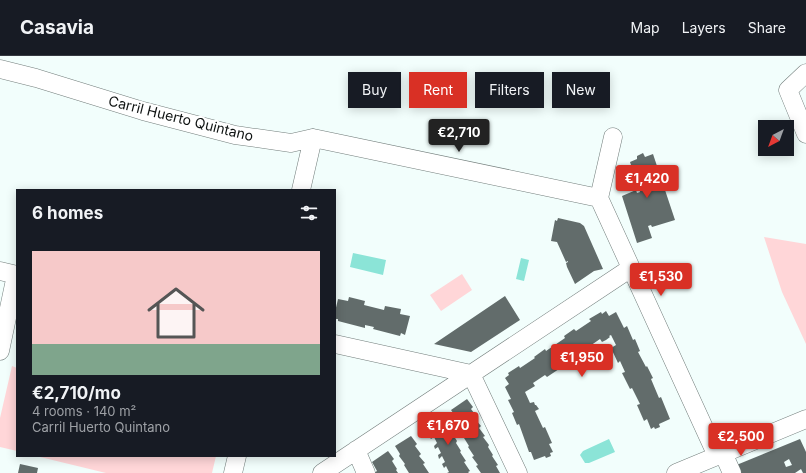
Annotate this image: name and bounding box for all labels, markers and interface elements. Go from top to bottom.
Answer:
text: Casavia [20,16,94,39]
text: Map [631,19,660,36]
text: Layers [682,19,726,36]
text: Share [748,19,786,36]
chip: Buy [348,72,401,108]
chip: Rent [409,72,467,108]
chip: Filters [475,72,544,108]
chip: New [552,72,610,108]
street label: Carril Huerto Quintano [107,92,255,144]
pin: €2,710 [426,119,492,153]
north arrow [758,120,794,156]
map controls [758,120,794,156]
text: €2,710 [437,124,481,140]
pin: €1,420 [614,165,680,199]
text: €1,420 [625,170,669,186]
icon: filters [298,202,320,224]
text: 6 homes [32,203,103,223]
pin: €1,530 [628,263,694,297]
text: €1,530 [639,268,683,284]
icon: home [140,277,212,349]
pin: €1,950 [549,344,615,378]
text: €1,950 [560,349,604,365]
text: €2,710/mo [32,383,121,403]
text: 4 rooms · 140 m² [32,403,136,419]
pin: €1,670 [415,412,481,446]
text: €1,670 [426,417,470,433]
text: Carril Huerto Quintano [32,419,170,435]
pin: €2,500 [708,423,774,457]
text: €2,500 [717,428,765,444]

